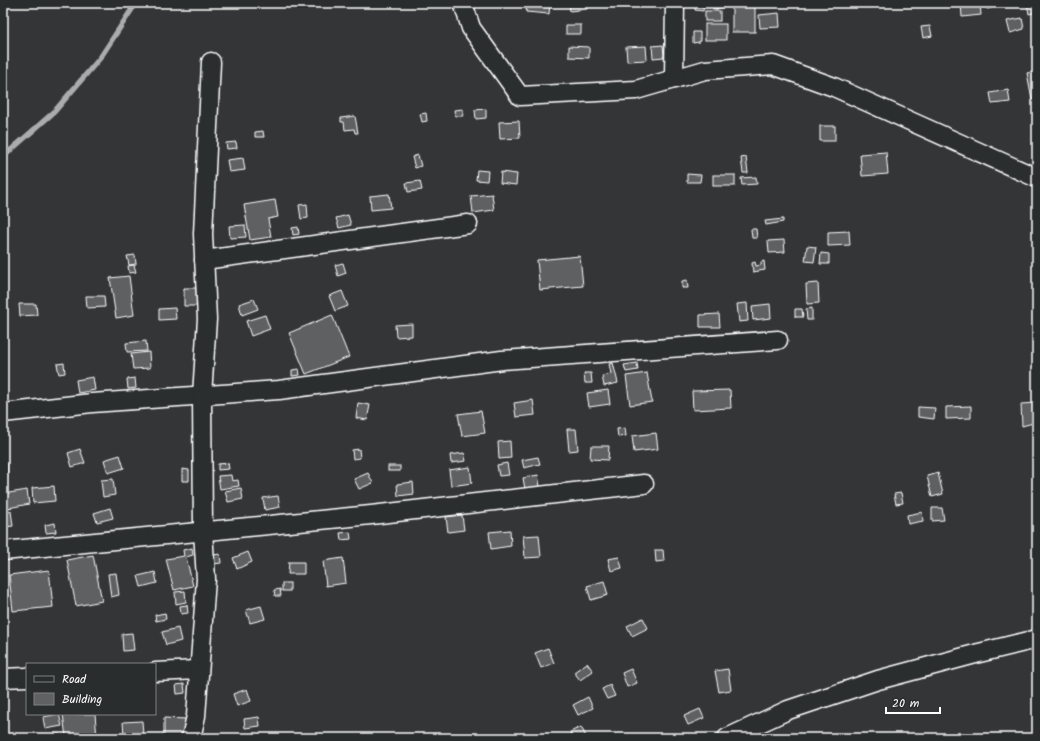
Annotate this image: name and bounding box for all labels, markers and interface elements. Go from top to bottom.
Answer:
legend [26,663,156,715]
text: Road [62,670,87,689]
scale bar [886,689,940,715]
text: Building [62,690,102,709]
text: 20 m [892,694,920,713]

